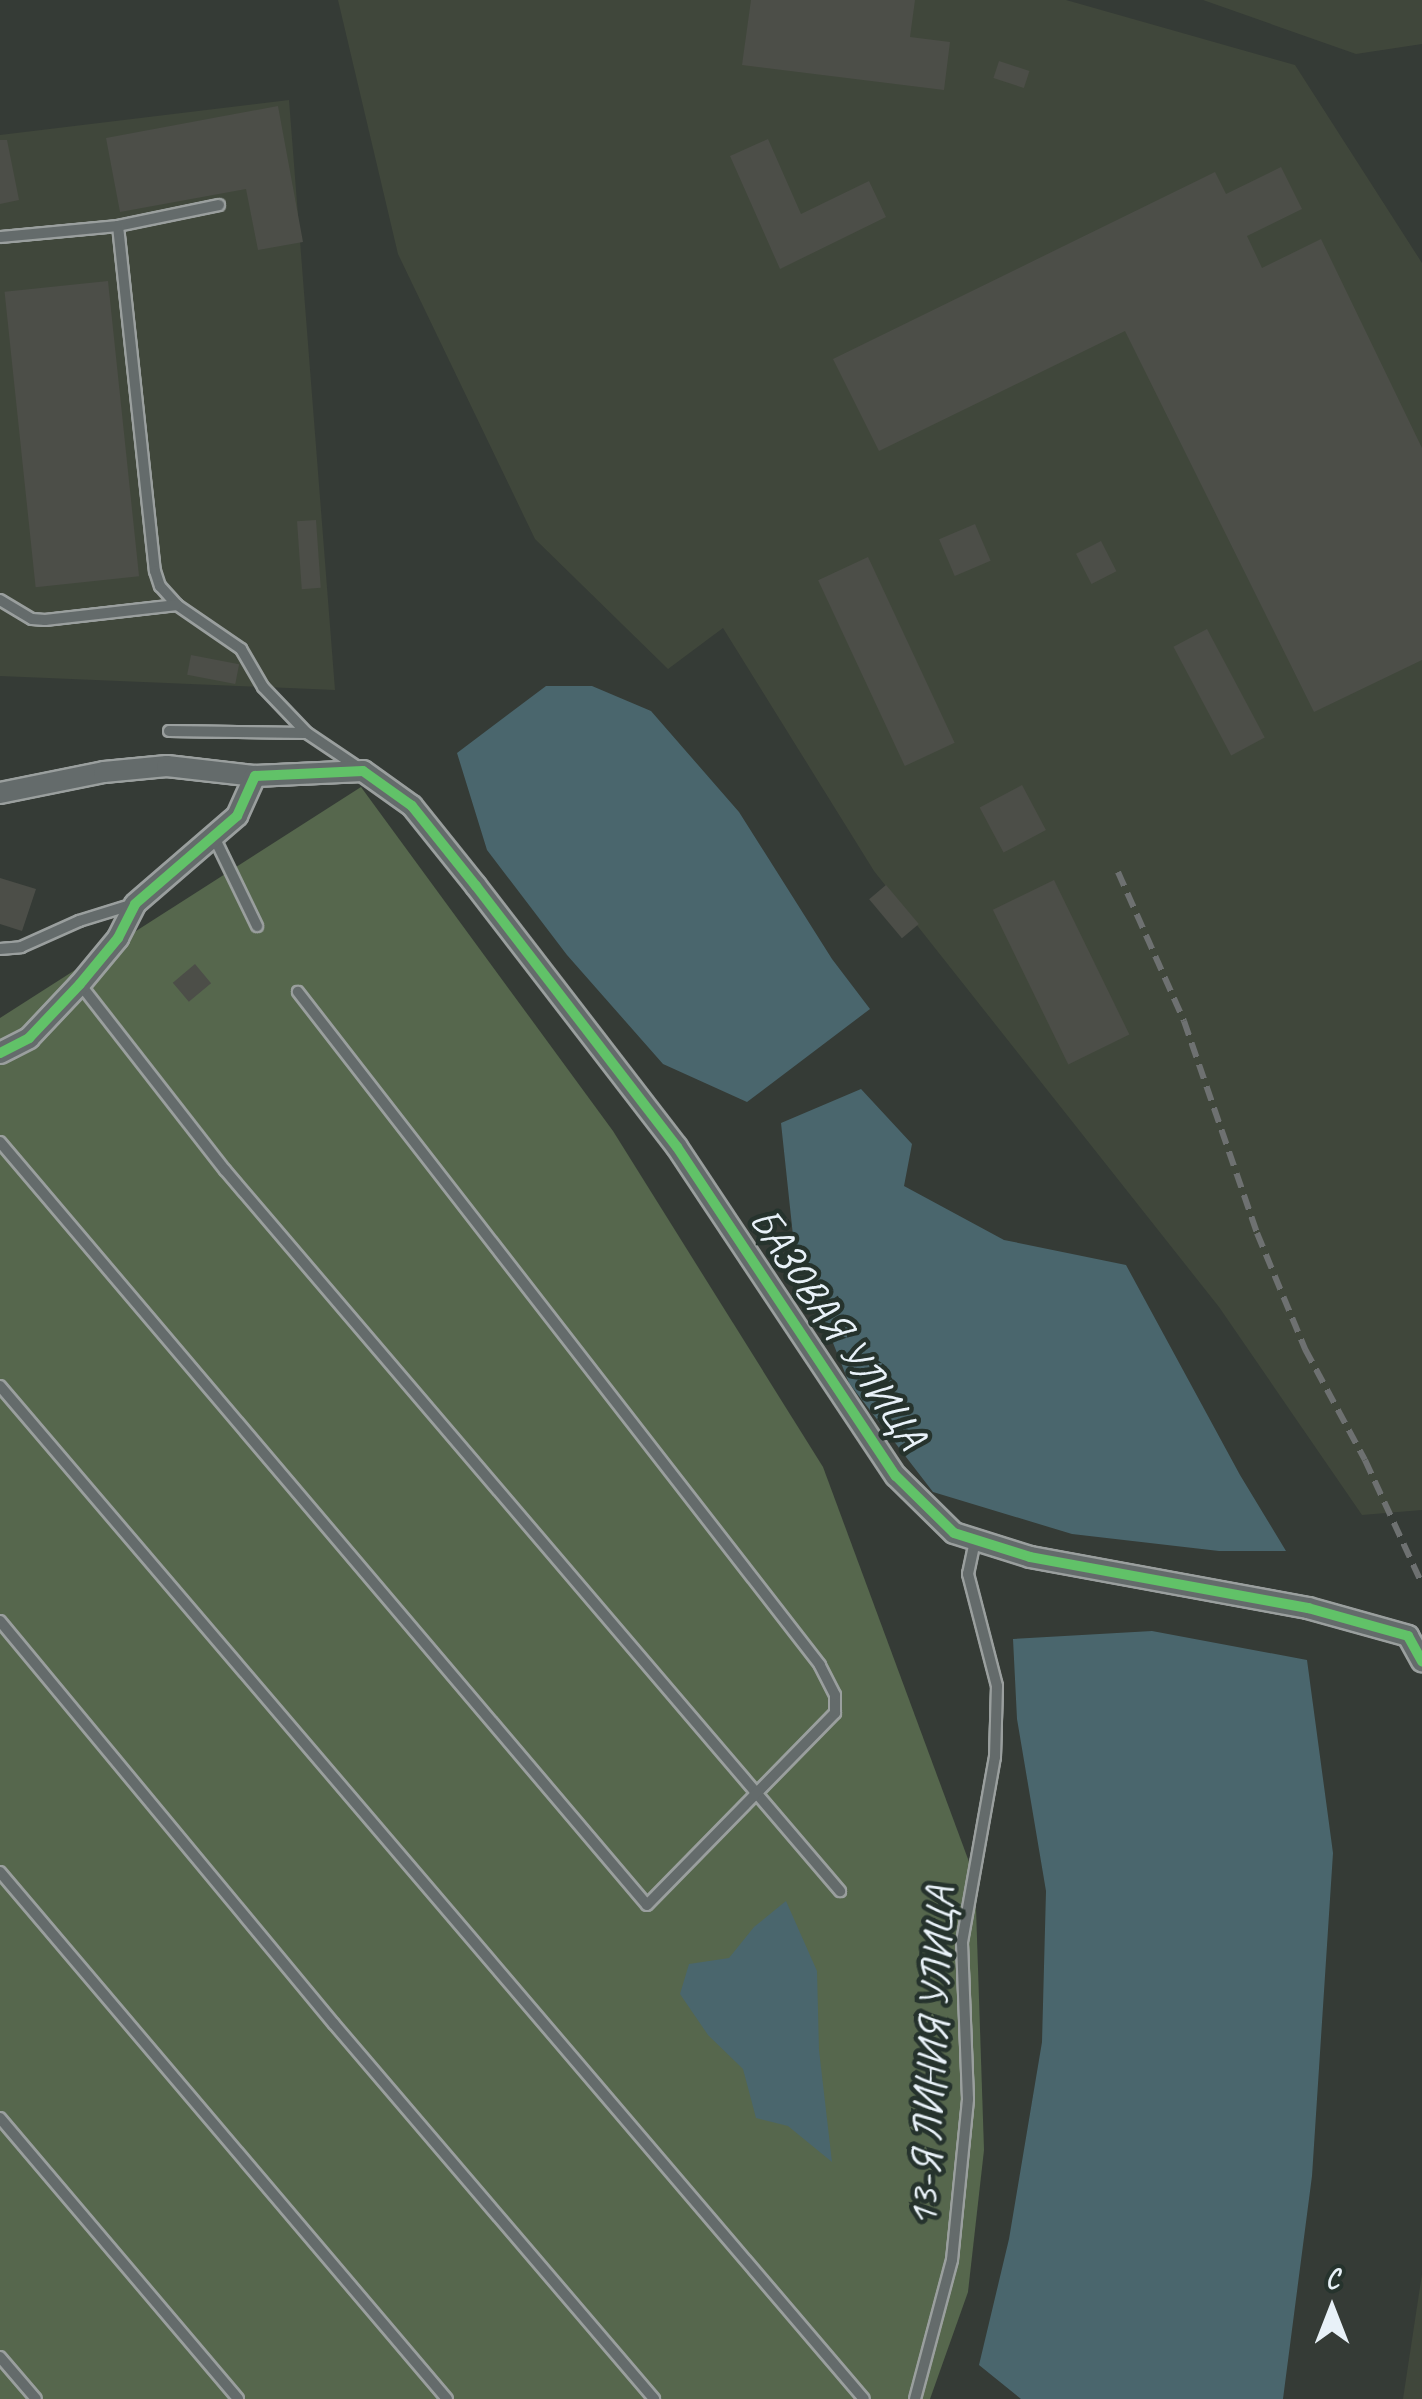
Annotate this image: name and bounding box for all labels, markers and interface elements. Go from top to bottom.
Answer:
street label: БАЗОВАЯ УЛИЦА [738,1198,936,1458]
street label: 13-Я ЛИНИЯ УЛИЦА [898,1886,966,2228]
north arrow [1282,2259,1382,2359]
text: С [1325,2261,1339,2296]

